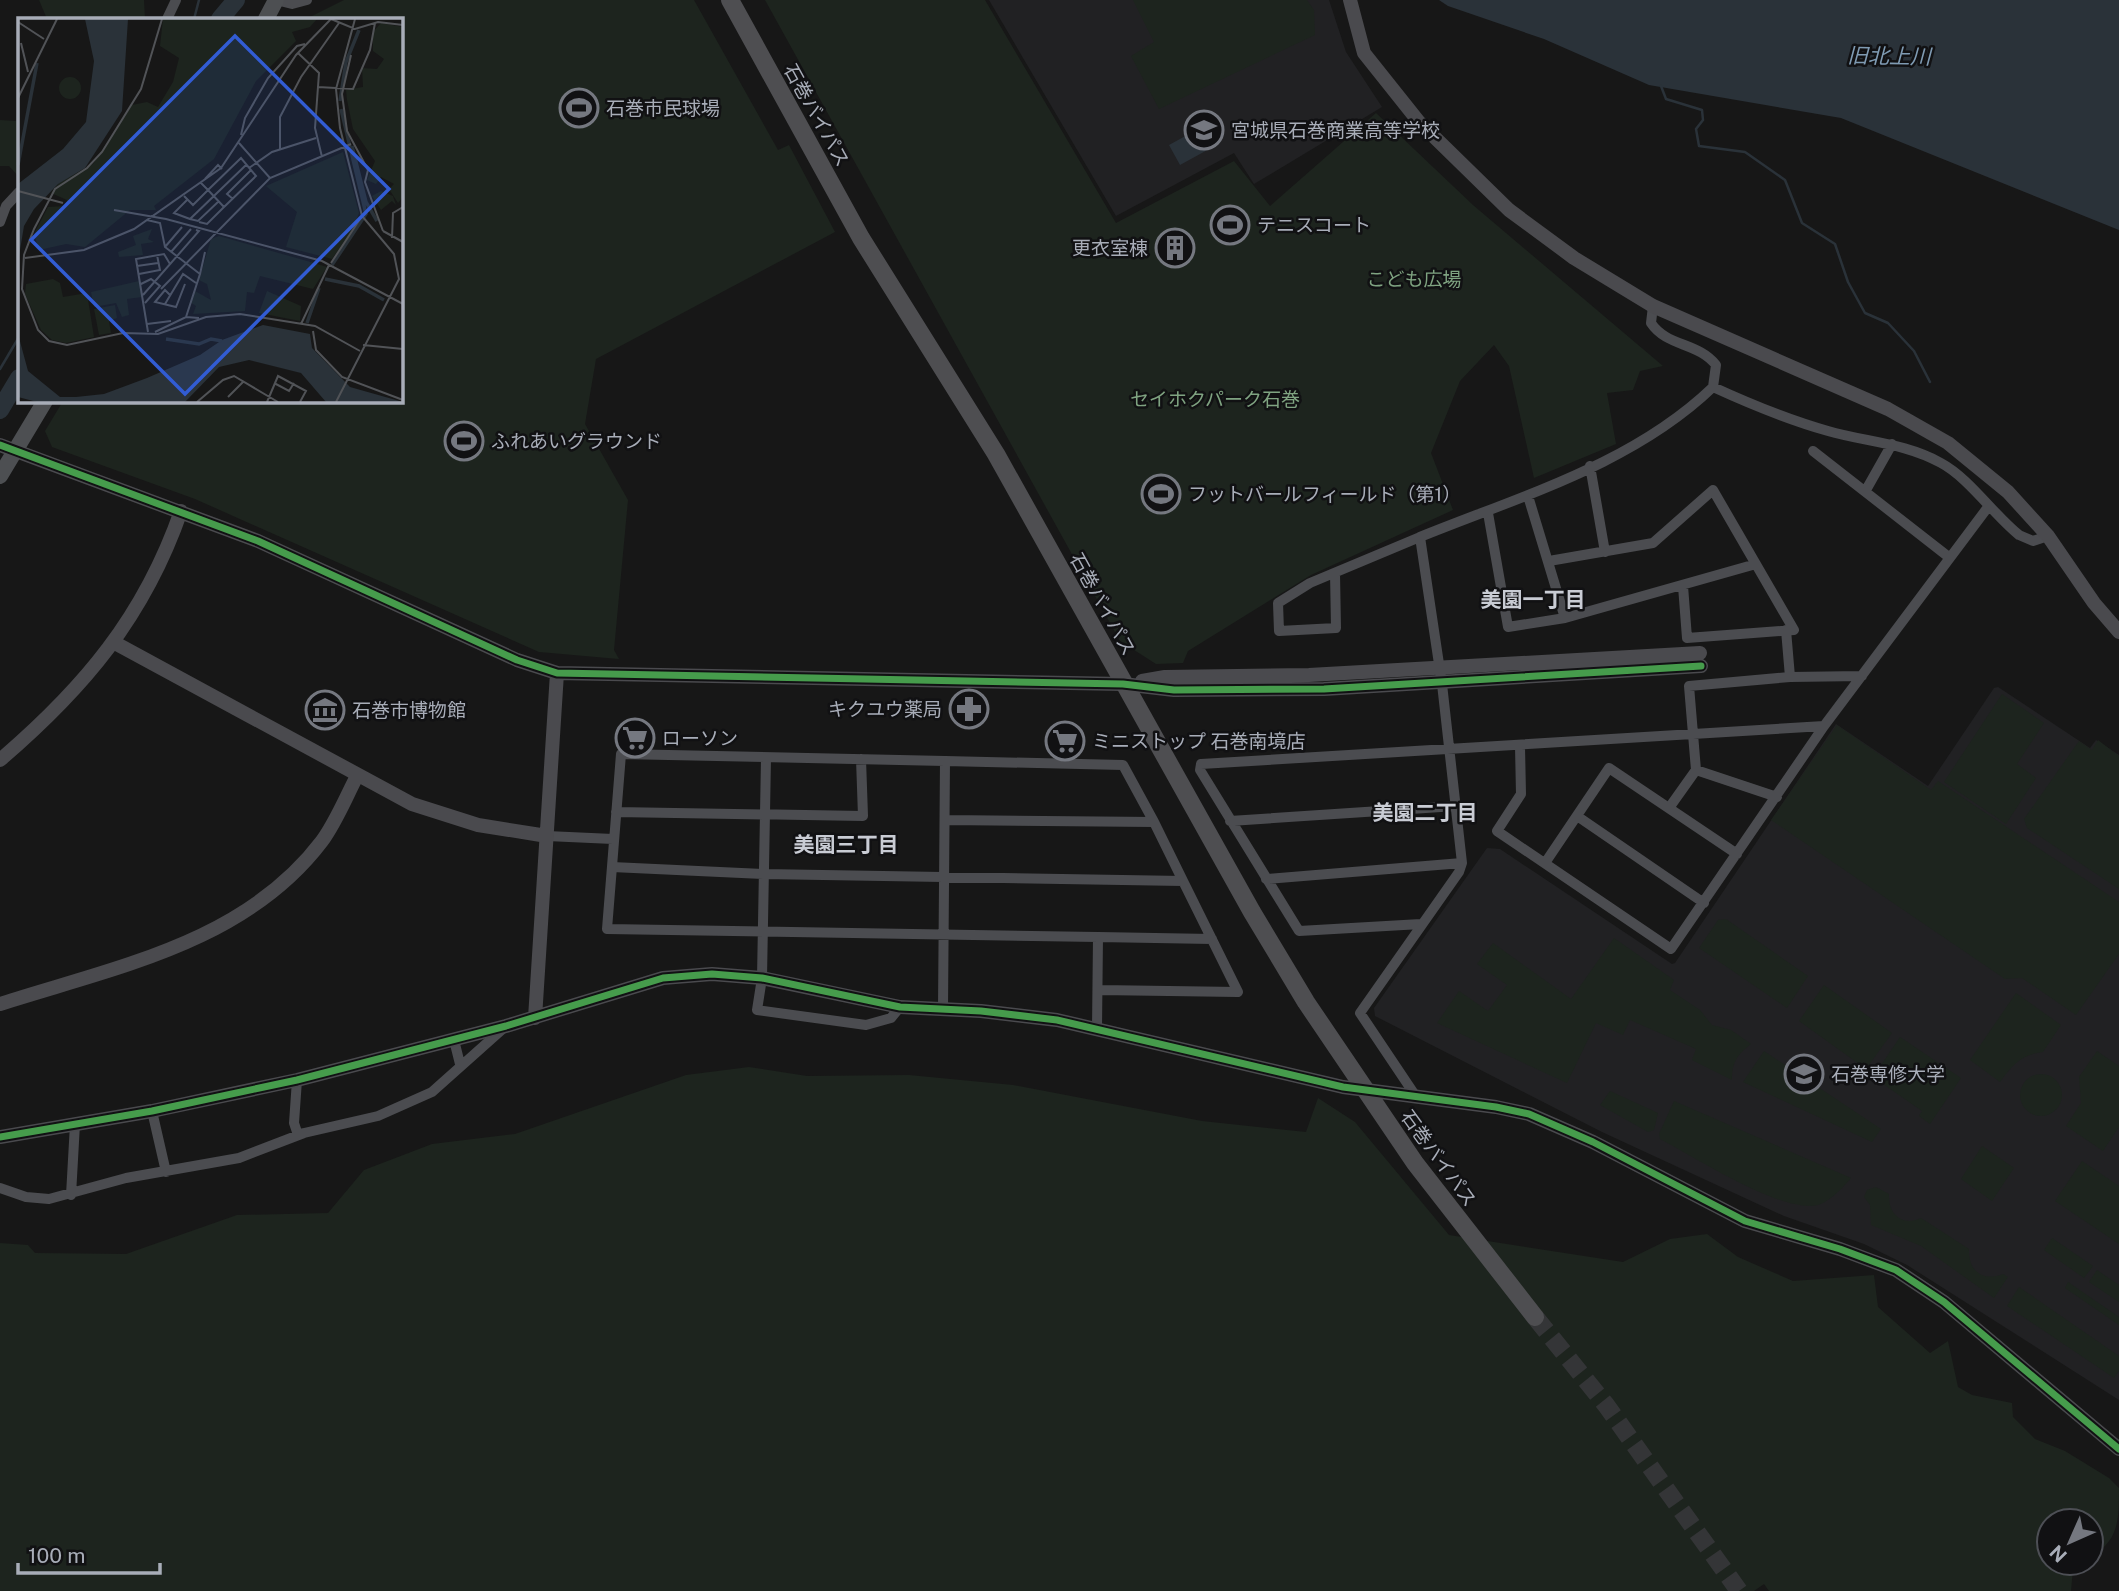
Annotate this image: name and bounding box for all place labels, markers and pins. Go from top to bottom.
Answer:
sports icon: 石巻市民球場 [558,87,600,129]
place label: 石巻市民球場 [606,97,720,119]
school or university icon: 宮城県石巻商業高等学校 [1183,109,1225,151]
place label: 宮城県石巻商業高等学校 [1231,119,1440,141]
sports icon: テニスコート [1209,204,1251,246]
place label: テニスコート [1257,214,1371,236]
building icon: 更衣室棟 [1154,227,1196,269]
place label: 更衣室棟 [1072,237,1148,259]
sports icon: ふれあいグラウンド [443,420,485,462]
place label: ふれあいグラウンド [491,430,662,452]
sports icon: フットバールフィールド（第1） [1140,473,1182,515]
place label: フットバールフィールド（第1） [1188,483,1461,505]
pharmacy icon: キクユウ薬局 [948,688,990,730]
museum icon: 石巻市博物館 [304,689,346,731]
place label: キクユウ薬局 [828,698,942,720]
place label: 石巻市博物館 [352,699,466,721]
supermarket icon: ローソン [614,717,656,759]
supermarket icon: ミニストップ 石巻南境店 [1044,720,1086,762]
place label: ローソン [662,727,738,749]
place label: ミニストップ 石巻南境店 [1092,730,1306,752]
school or university icon: 石巻専修大学 [1783,1053,1825,1095]
place label: 石巻専修大学 [1831,1063,1945,1085]

